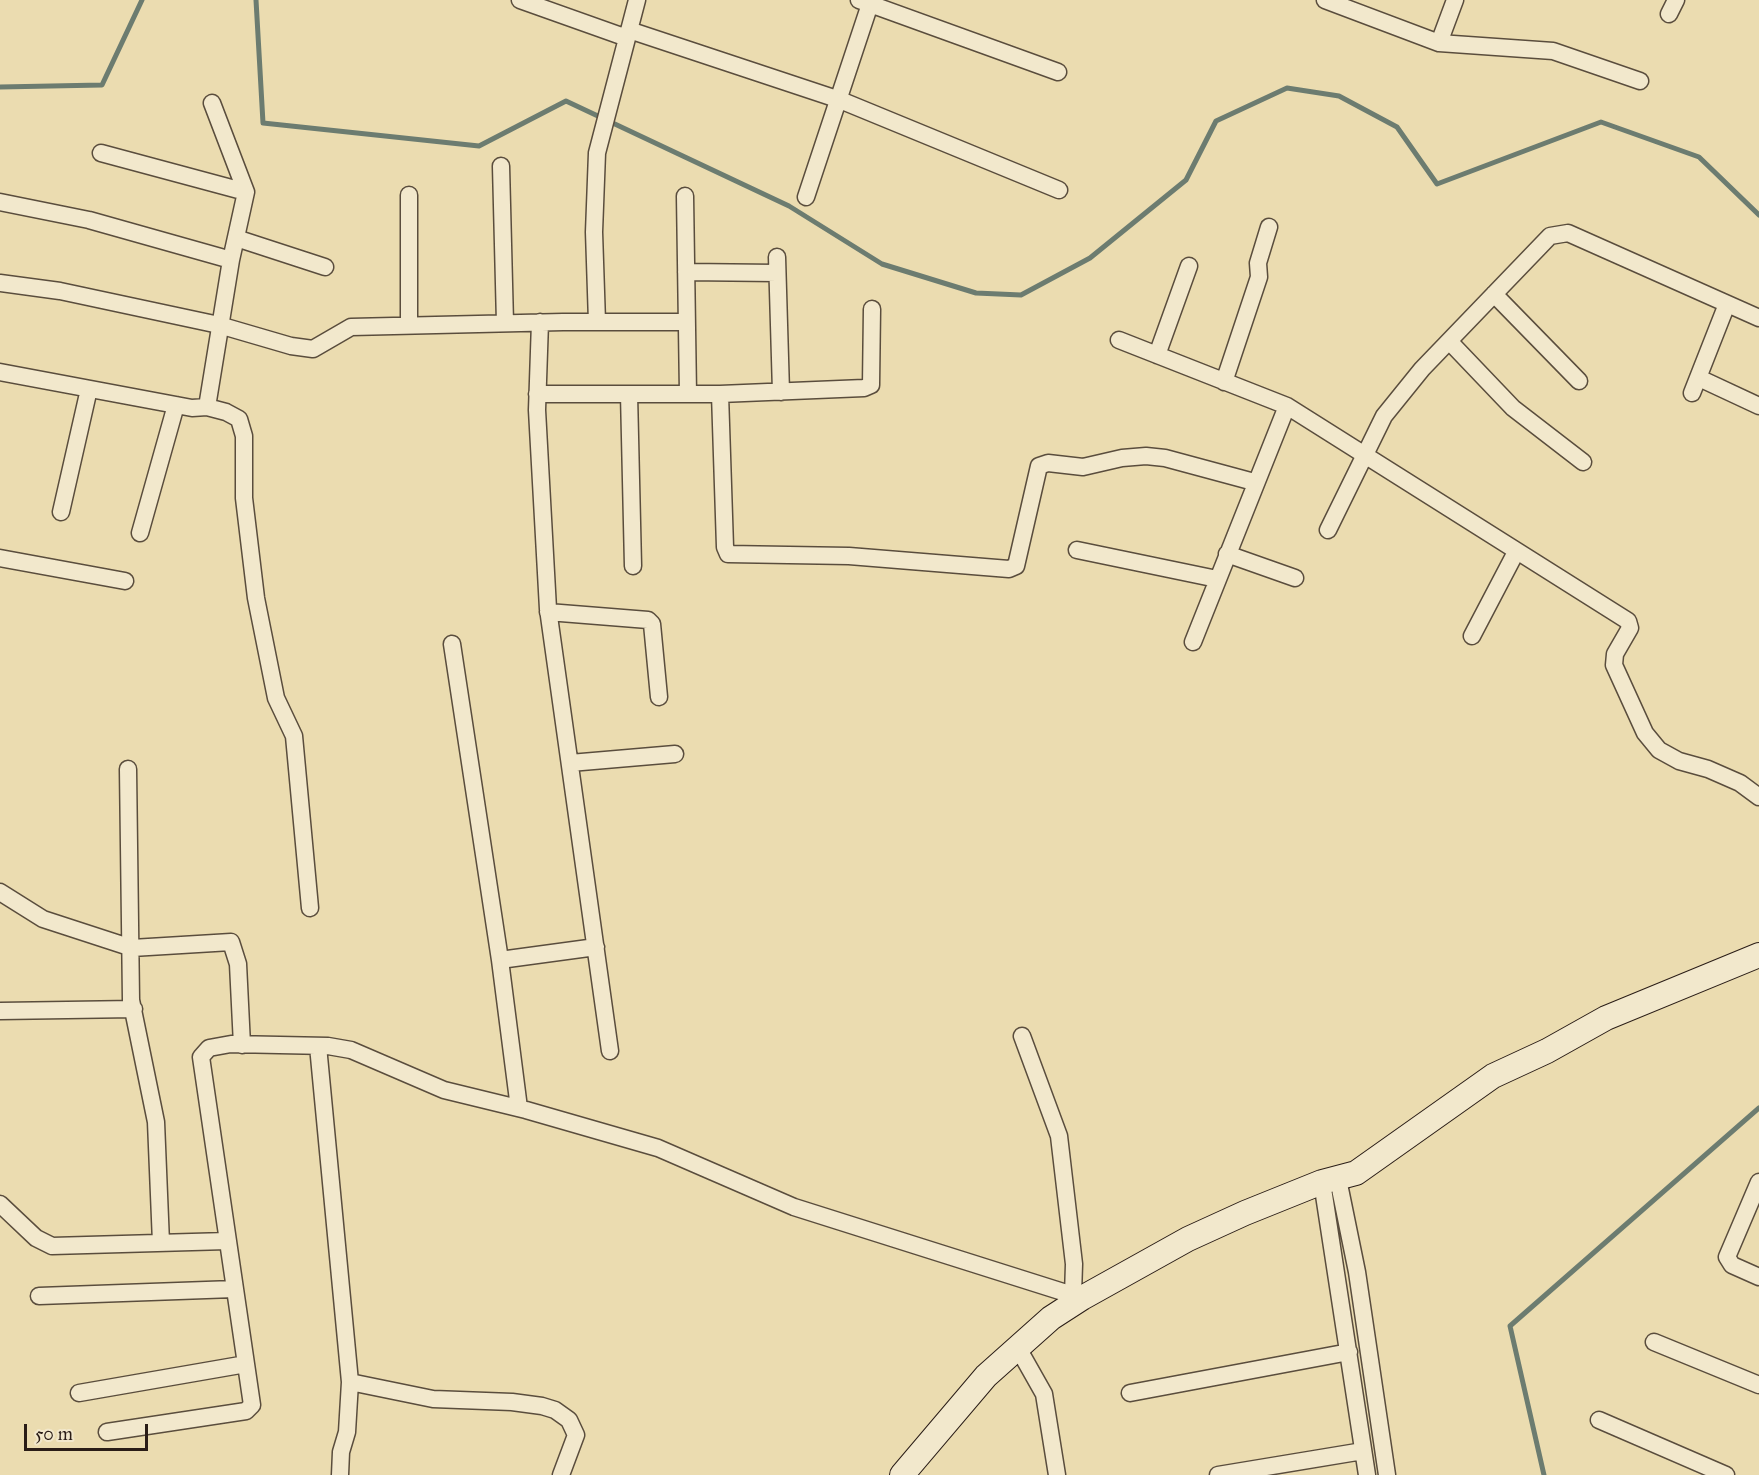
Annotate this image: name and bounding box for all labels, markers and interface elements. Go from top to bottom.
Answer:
scale bar [27,1412,152,1450]
text: 50 m [35,1423,73,1445]

